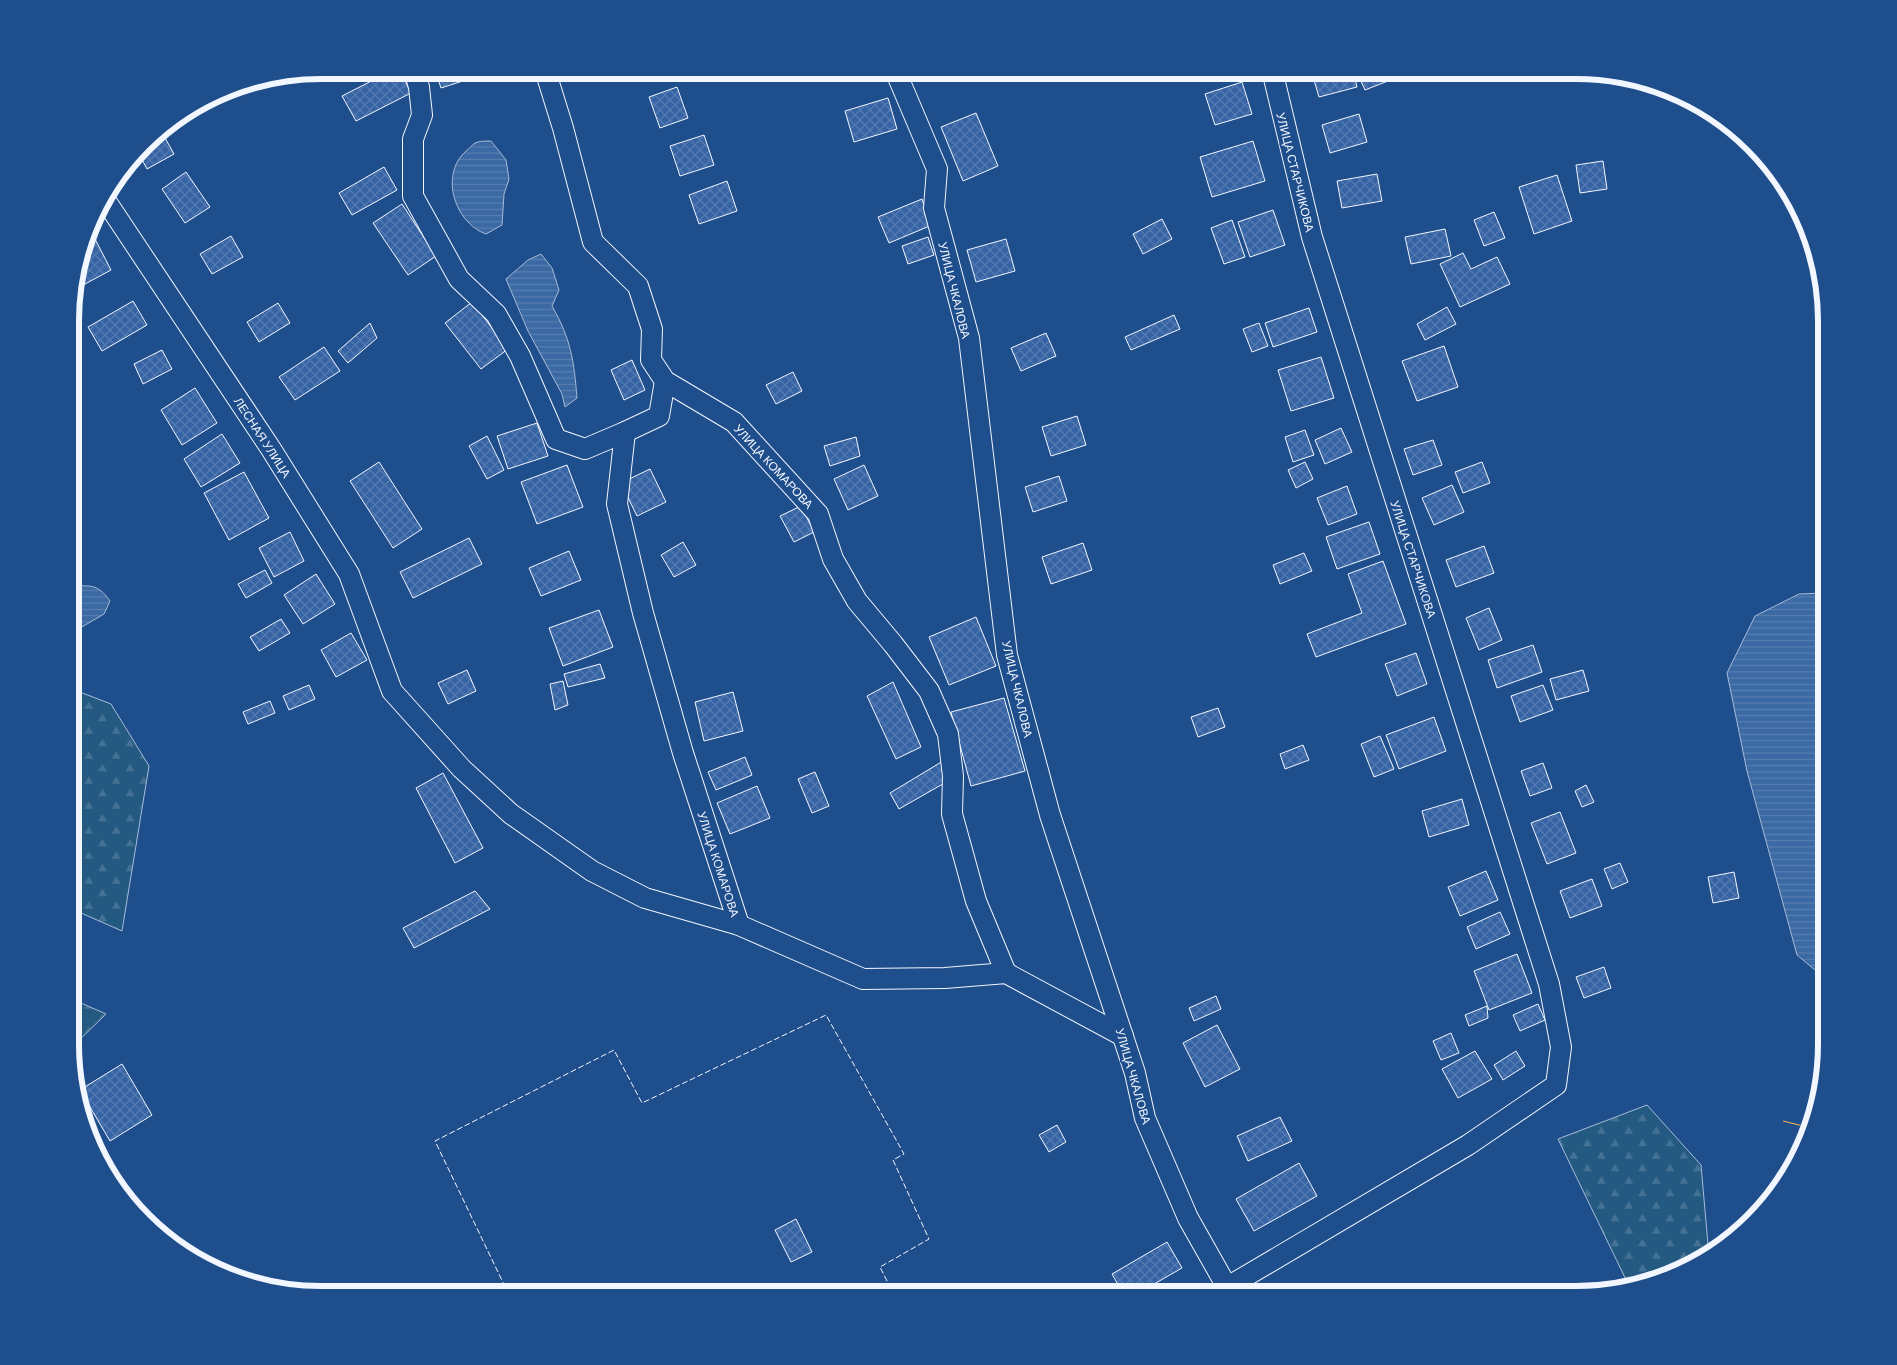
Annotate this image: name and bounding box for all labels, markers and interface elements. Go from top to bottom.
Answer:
street label: УЛИЦА СТАРЧИКОВА [1273,111,1318,233]
street label: УЛИЦА ЧКАЛОВА [935,240,974,340]
street label: ЛЕСНАЯ УЛИЦА [231,394,294,480]
street label: УЛИЦА КОМАРОВА [731,421,817,512]
street label: УЛИЦА СТАРЧИКОВА [1387,499,1440,620]
street label: УЛИЦА ЧКАЛОВА [999,639,1036,739]
street label: УЛИЦА КОМАРОВА [694,810,743,919]
street label: УЛИЦА ЧКАЛОВА [1113,1026,1154,1126]

